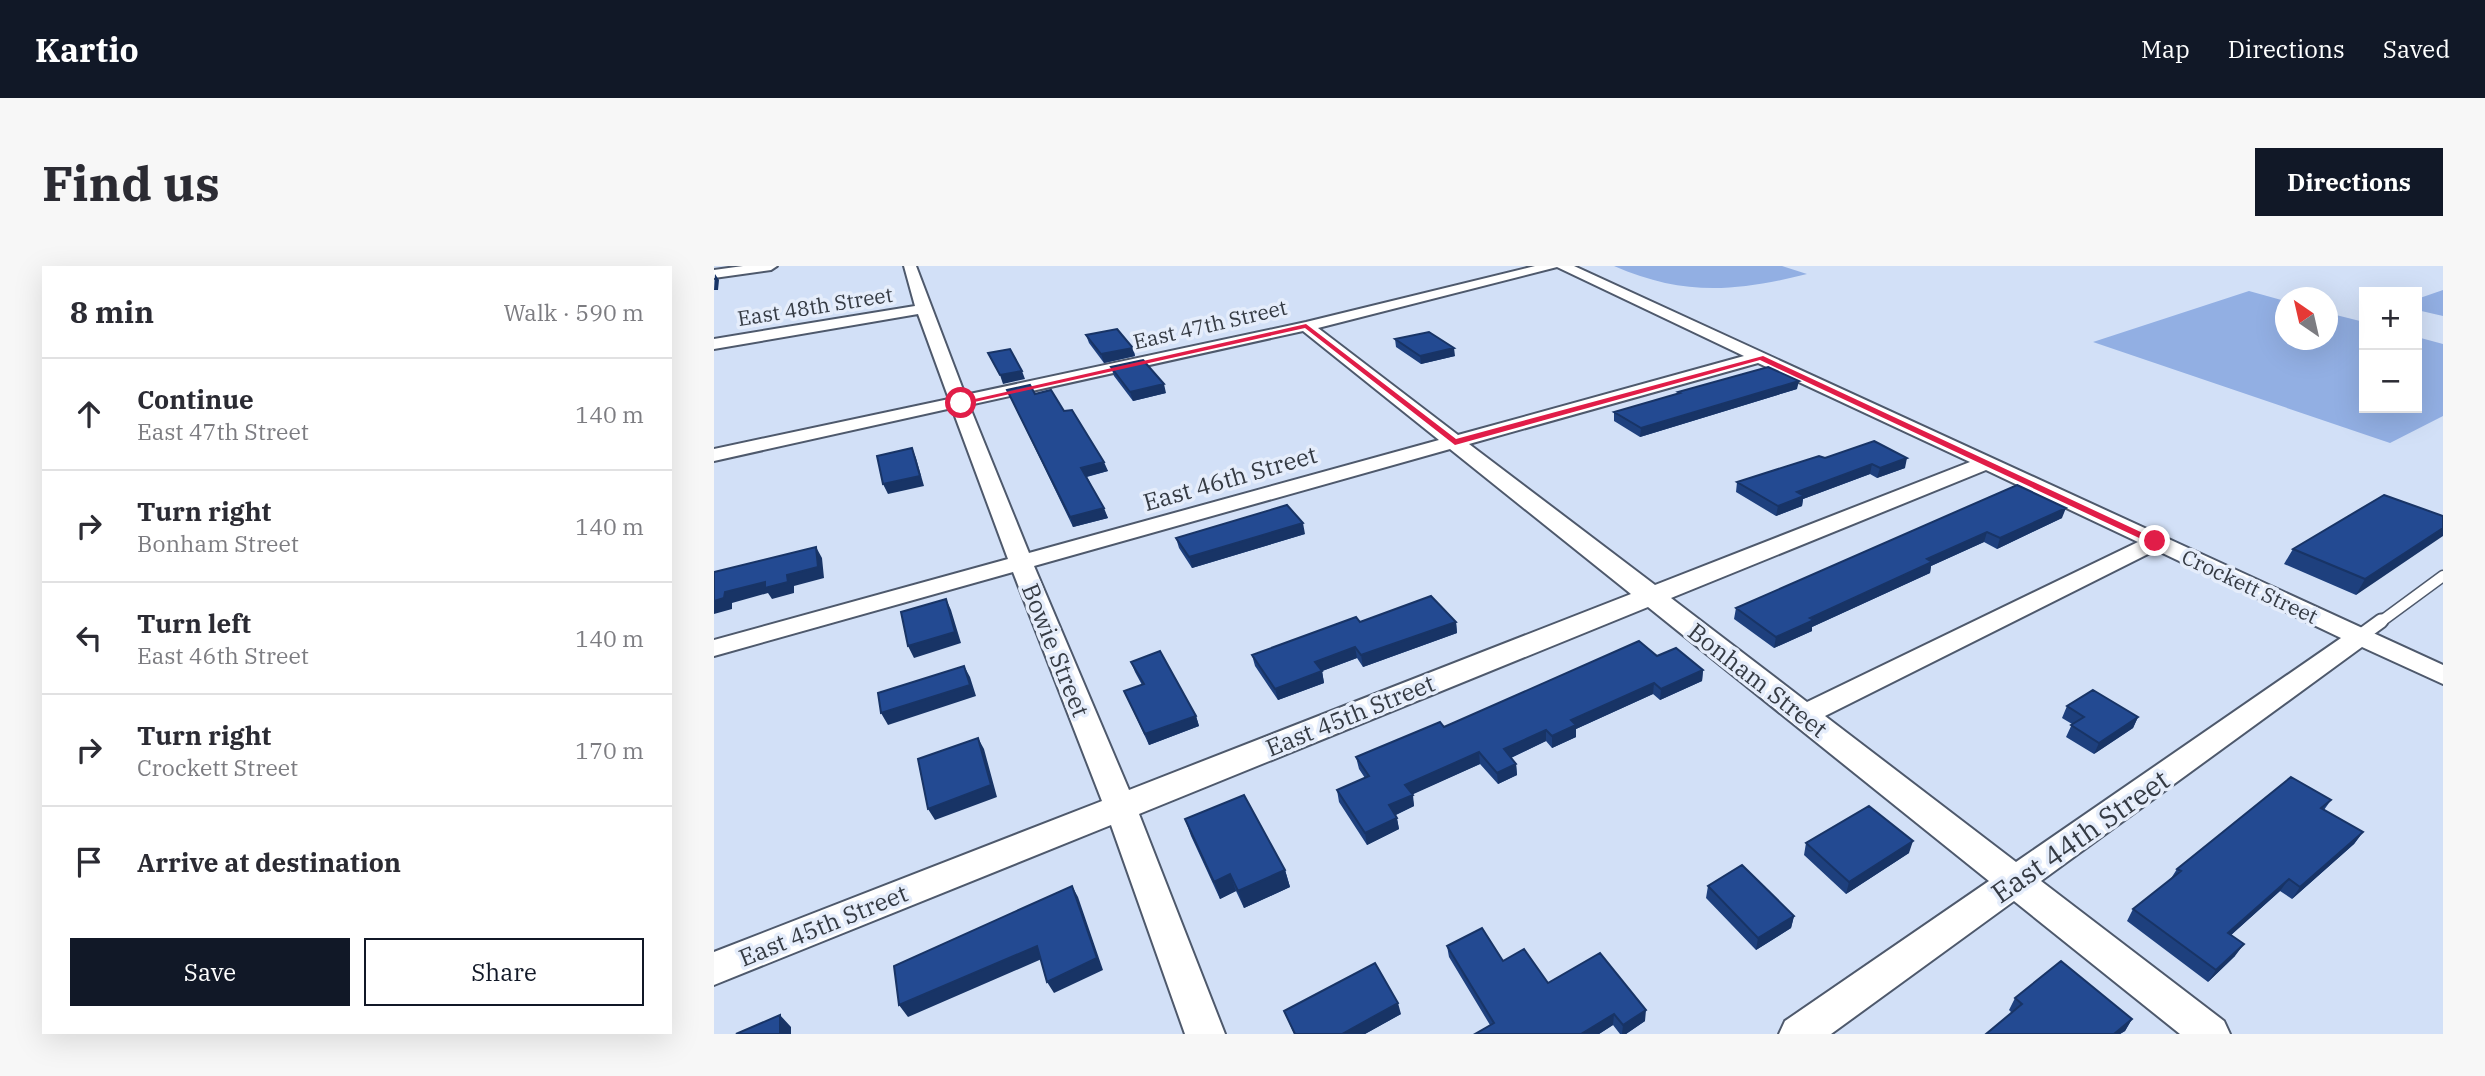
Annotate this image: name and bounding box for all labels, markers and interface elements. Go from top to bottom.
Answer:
text: Kartio [35,28,139,71]
text: Map [2141,33,2190,65]
text: Directions [2228,33,2345,65]
text: Saved [2383,33,2450,65]
button: Directions [2255,148,2443,216]
text: Find us [42,151,220,214]
street label: East 48th Street [735,280,895,332]
north arrow [2275,287,2338,350]
map controls [2359,287,2422,413]
button: + [2359,287,2422,350]
text: 8 min [70,292,154,331]
street label: East 47th Street [1130,293,1290,355]
text: Walk · 590 m [503,297,644,327]
button: − [2359,350,2422,413]
text: Continue [137,382,254,416]
route start [945,387,976,418]
icon: ahead [70,395,108,433]
text: 140 m [575,399,644,429]
text: East 47th Street [137,416,309,446]
street label: East 46th Street [1139,438,1321,518]
text: Turn right [137,494,271,528]
icon: right [70,507,108,545]
text: 140 m [575,511,644,541]
route end [2139,525,2170,556]
text: Bonham Street [137,528,299,558]
street label: Crockett Street [2177,542,2323,630]
street label: Bowie Street [1015,578,1097,722]
text: Turn left [137,606,251,640]
street label: Bonham Street [1682,615,1834,745]
icon: left [70,619,108,657]
text: 140 m [575,623,644,653]
text: East 46th Street [137,640,309,670]
street label: East 45th Street [1261,667,1439,763]
text: Turn right [137,718,271,752]
icon: right [70,731,108,769]
text: 170 m [575,735,644,765]
text: Crockett Street [137,752,298,782]
street label: East 44th Street [1984,761,2176,911]
icon: arrive [70,843,108,881]
text: Arrive at destination [137,845,401,879]
street label: East 45th Street [734,877,912,973]
button: Save [70,938,350,1006]
button: Share [364,938,644,1006]

